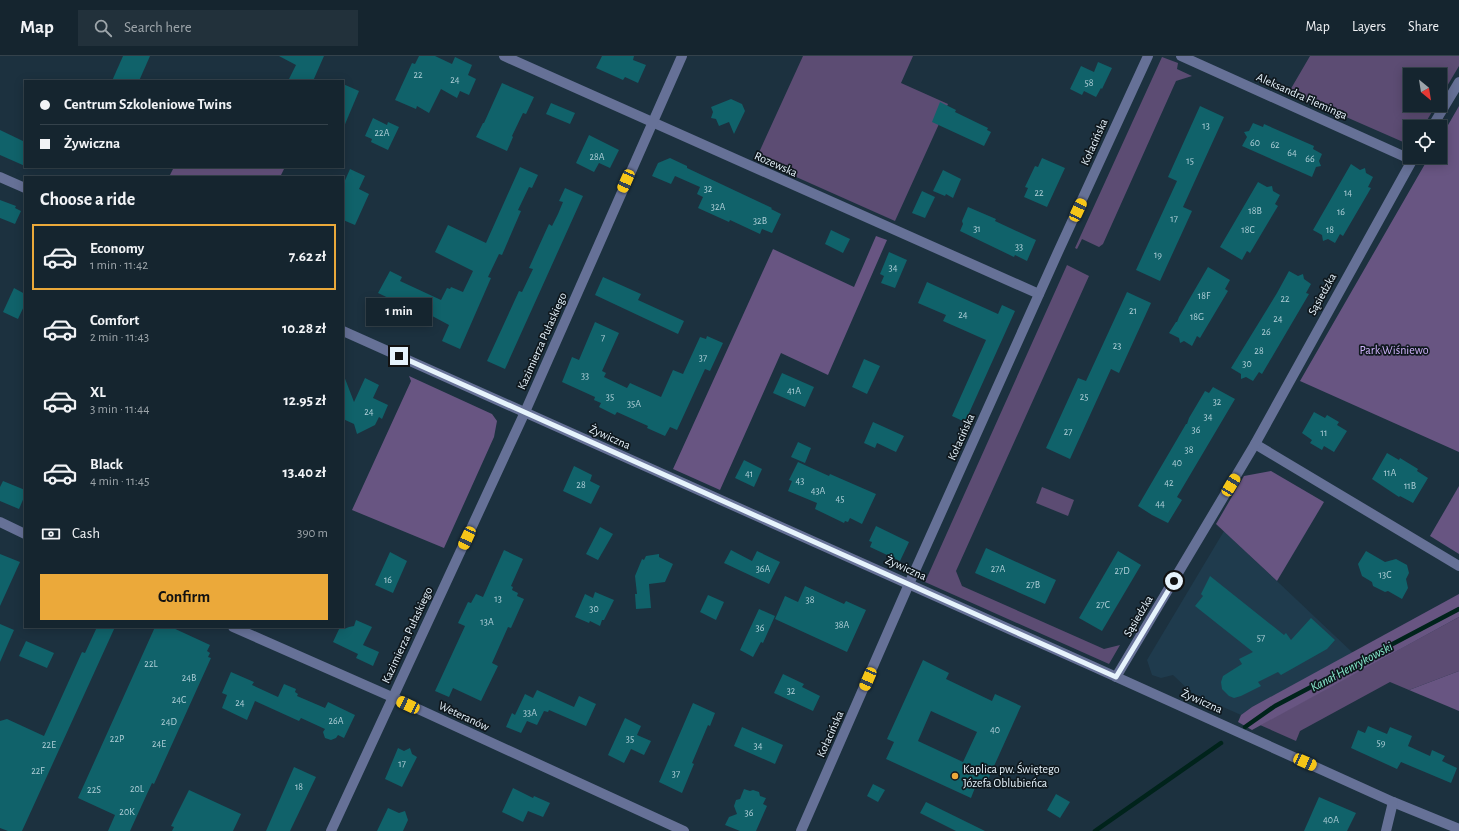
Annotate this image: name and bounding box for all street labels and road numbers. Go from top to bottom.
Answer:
street label: Aleksandra Fleminga [1255,71,1350,122]
street label: Kołacińska [1078,116,1110,167]
street label: Rozewska [753,149,800,179]
street label: Sąsiedzka [1306,271,1339,317]
street label: Kazimierza Pułaskiego [515,290,569,391]
street label: Kołacińska [945,411,977,462]
street label: Żywiczna [587,422,633,452]
street label: Żywiczna [883,553,929,583]
street label: Kazimierza Pułaskiego [379,585,435,685]
street label: Sąsiedzka [1121,593,1155,639]
street label: Żywiczna [1179,686,1225,716]
street label: Weteranów [437,699,491,733]
street label: Kołacińska [814,708,846,759]

